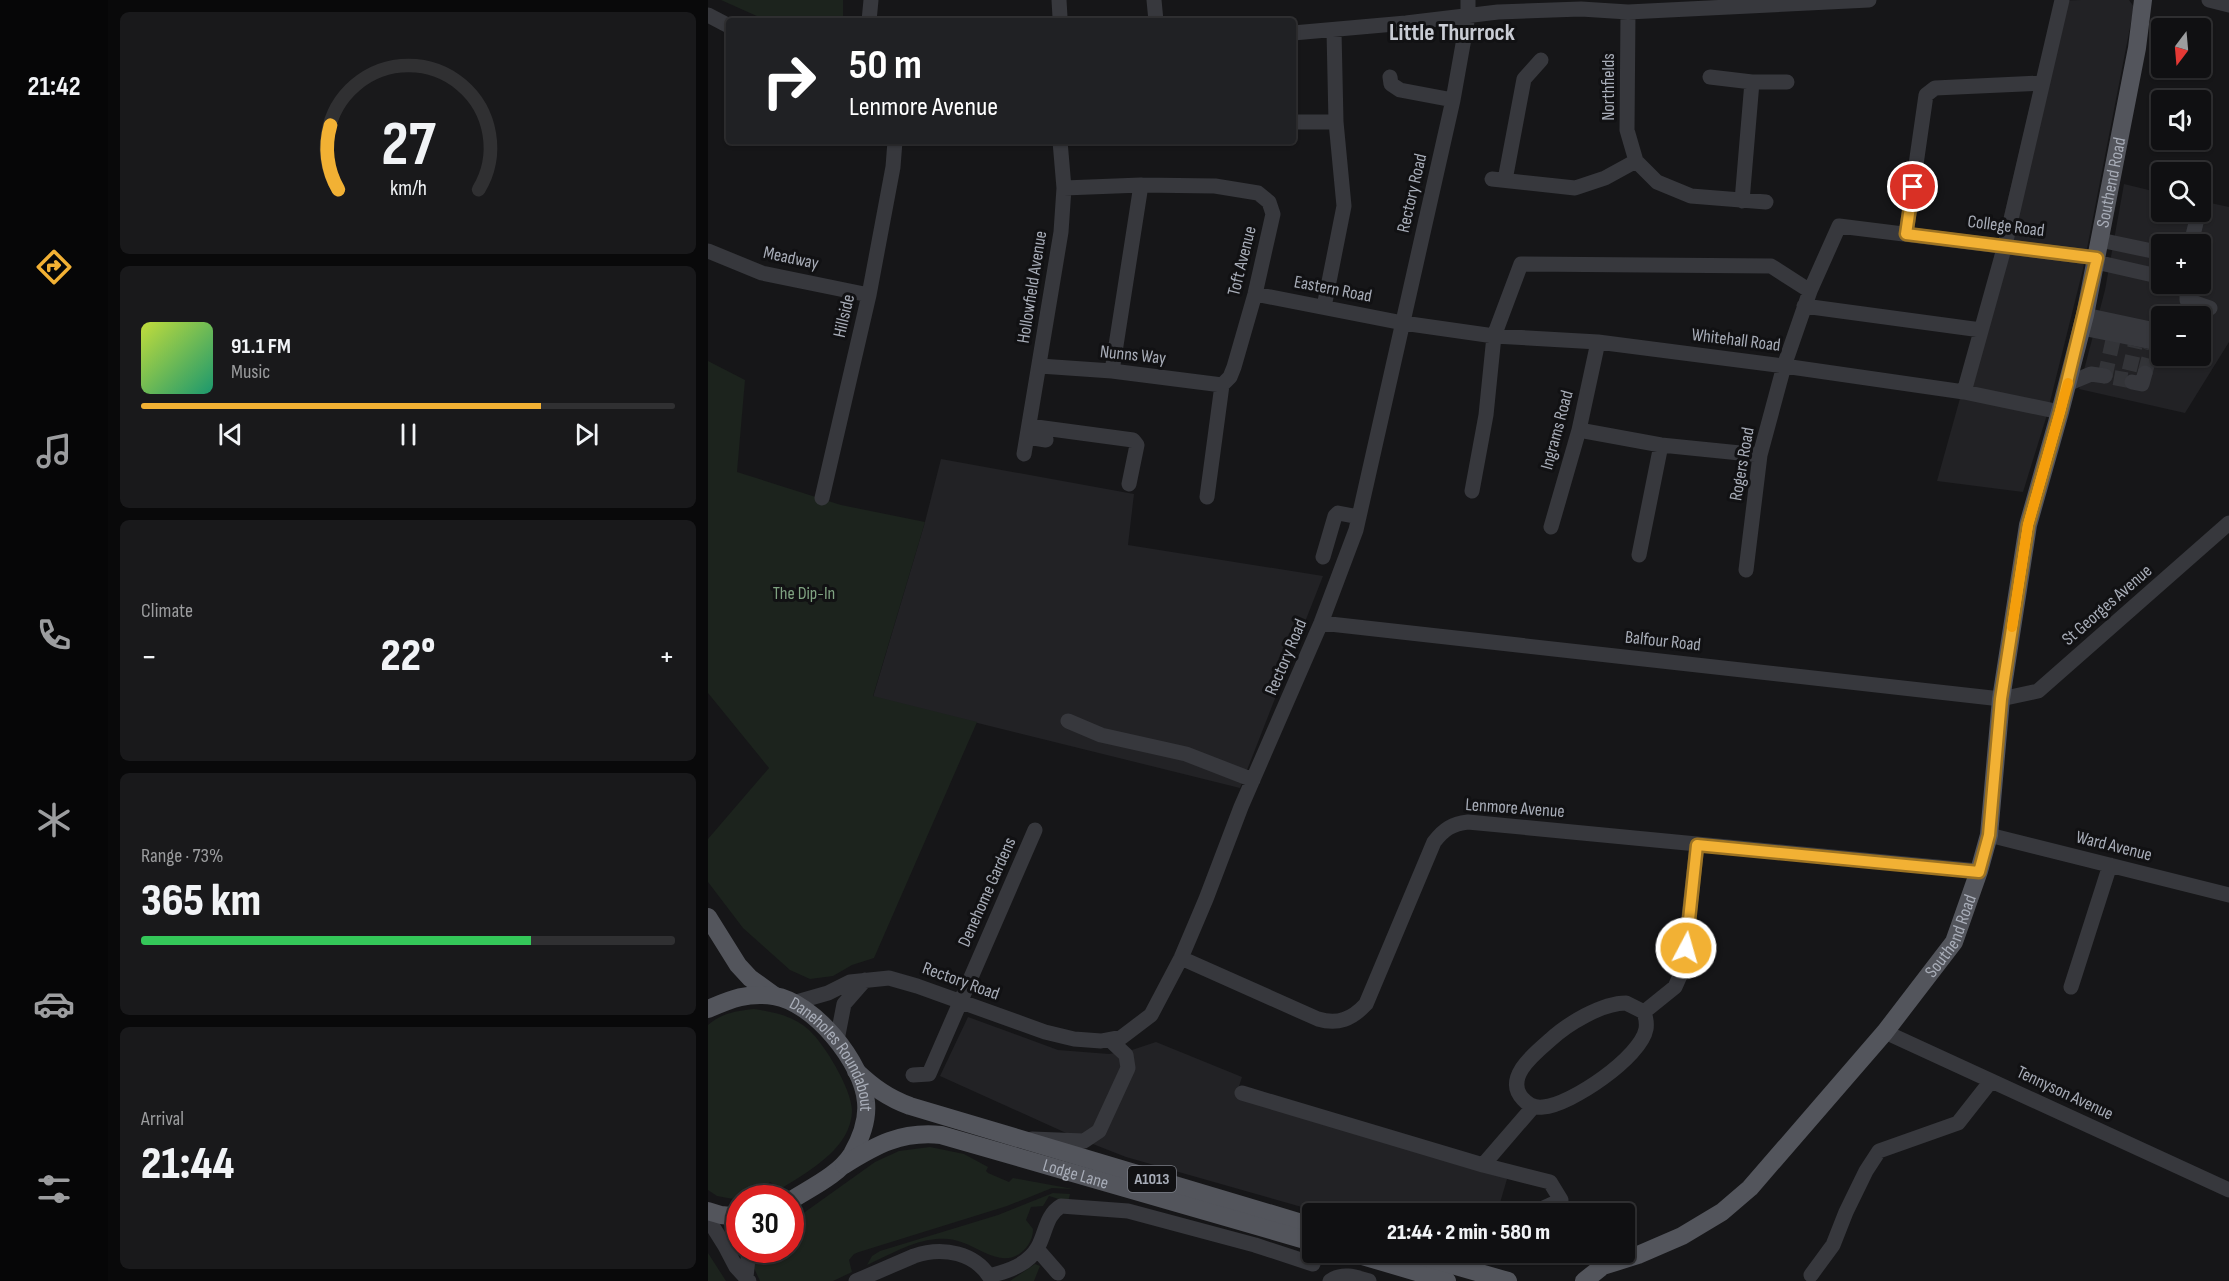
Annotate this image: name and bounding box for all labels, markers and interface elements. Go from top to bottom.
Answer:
district label: Little Thurrock [1389,18,1515,47]
north arrow [2151,18,2211,78]
map controls [2151,18,2211,366]
text: 50 m [849,40,922,91]
icon: right [750,42,828,120]
street label: Northfields [1598,53,1619,121]
text: 21:42 [28,71,80,103]
button: sound [2151,90,2211,150]
text: Lenmore Avenue [849,91,998,123]
text: 27 [381,108,436,183]
street label: Southend Road [2092,136,2130,229]
street label: Rectory Road [1393,151,1431,235]
pin [1887,161,1938,212]
button: search [2151,162,2211,222]
icon: arrive [1896,170,1929,203]
text: km/h [389,176,427,201]
street label: College Road [1966,211,2046,241]
street label: Toft Avenue [1223,224,1261,298]
street label: Hollowfield Avenue [1013,229,1051,345]
button: + [2151,234,2211,294]
street label: Meadway [761,242,821,274]
icon: directions [33,246,75,288]
street label: Eastern Road [1292,271,1374,307]
street label: Hillside [829,292,859,340]
button: − [2151,306,2211,366]
street label: Whitehall Road [1690,324,1782,356]
text: 91.1 FM [231,333,291,360]
street label: Nunns Way [1099,341,1167,369]
text: Music [231,360,270,384]
street label: Ingrams Road [1536,388,1578,472]
icon: previous [214,418,247,451]
icon: pause [392,418,425,451]
icon: next [570,418,603,451]
street label: Rogers Road [1725,426,1759,502]
icon: music [33,430,75,472]
street label: St Georges Avenue [2058,560,2156,650]
park label: The Dip-In [773,583,835,604]
text: Climate [141,599,193,623]
icon: phone [33,614,75,656]
street label: Rectory Road [1261,616,1311,698]
street label: Balfour Road [1624,627,1702,655]
text: 22° [380,629,436,684]
text: − [141,637,157,677]
text: + [659,637,675,677]
street label: Lenmore Avenue [1465,794,1565,822]
icon: climate [33,799,75,841]
street label: Ward Avenue [2074,826,2154,866]
street label: Denehome Gardens [954,834,1020,950]
text: Range · 73% [141,844,223,868]
text: 365 km [141,874,261,929]
street label: Southend Road [1920,892,1980,981]
position arrow [1654,916,1718,980]
street label: Rectory Road [920,957,1002,1005]
icon: car [33,983,75,1025]
street label: Daneholes Roundabout [786,992,877,1112]
street label: Tennyson Avenue [2013,1061,2117,1125]
text: Arrival [141,1107,184,1131]
text: 21:44 [141,1137,234,1192]
street label: Lodge Lane [1040,1154,1111,1193]
road number: A1013 [1128,1166,1176,1192]
icon: filters [33,1168,75,1210]
speed limit sign: 30 [726,1185,804,1263]
text: 21:44 · 2 min · 580 m [1387,1219,1550,1246]

